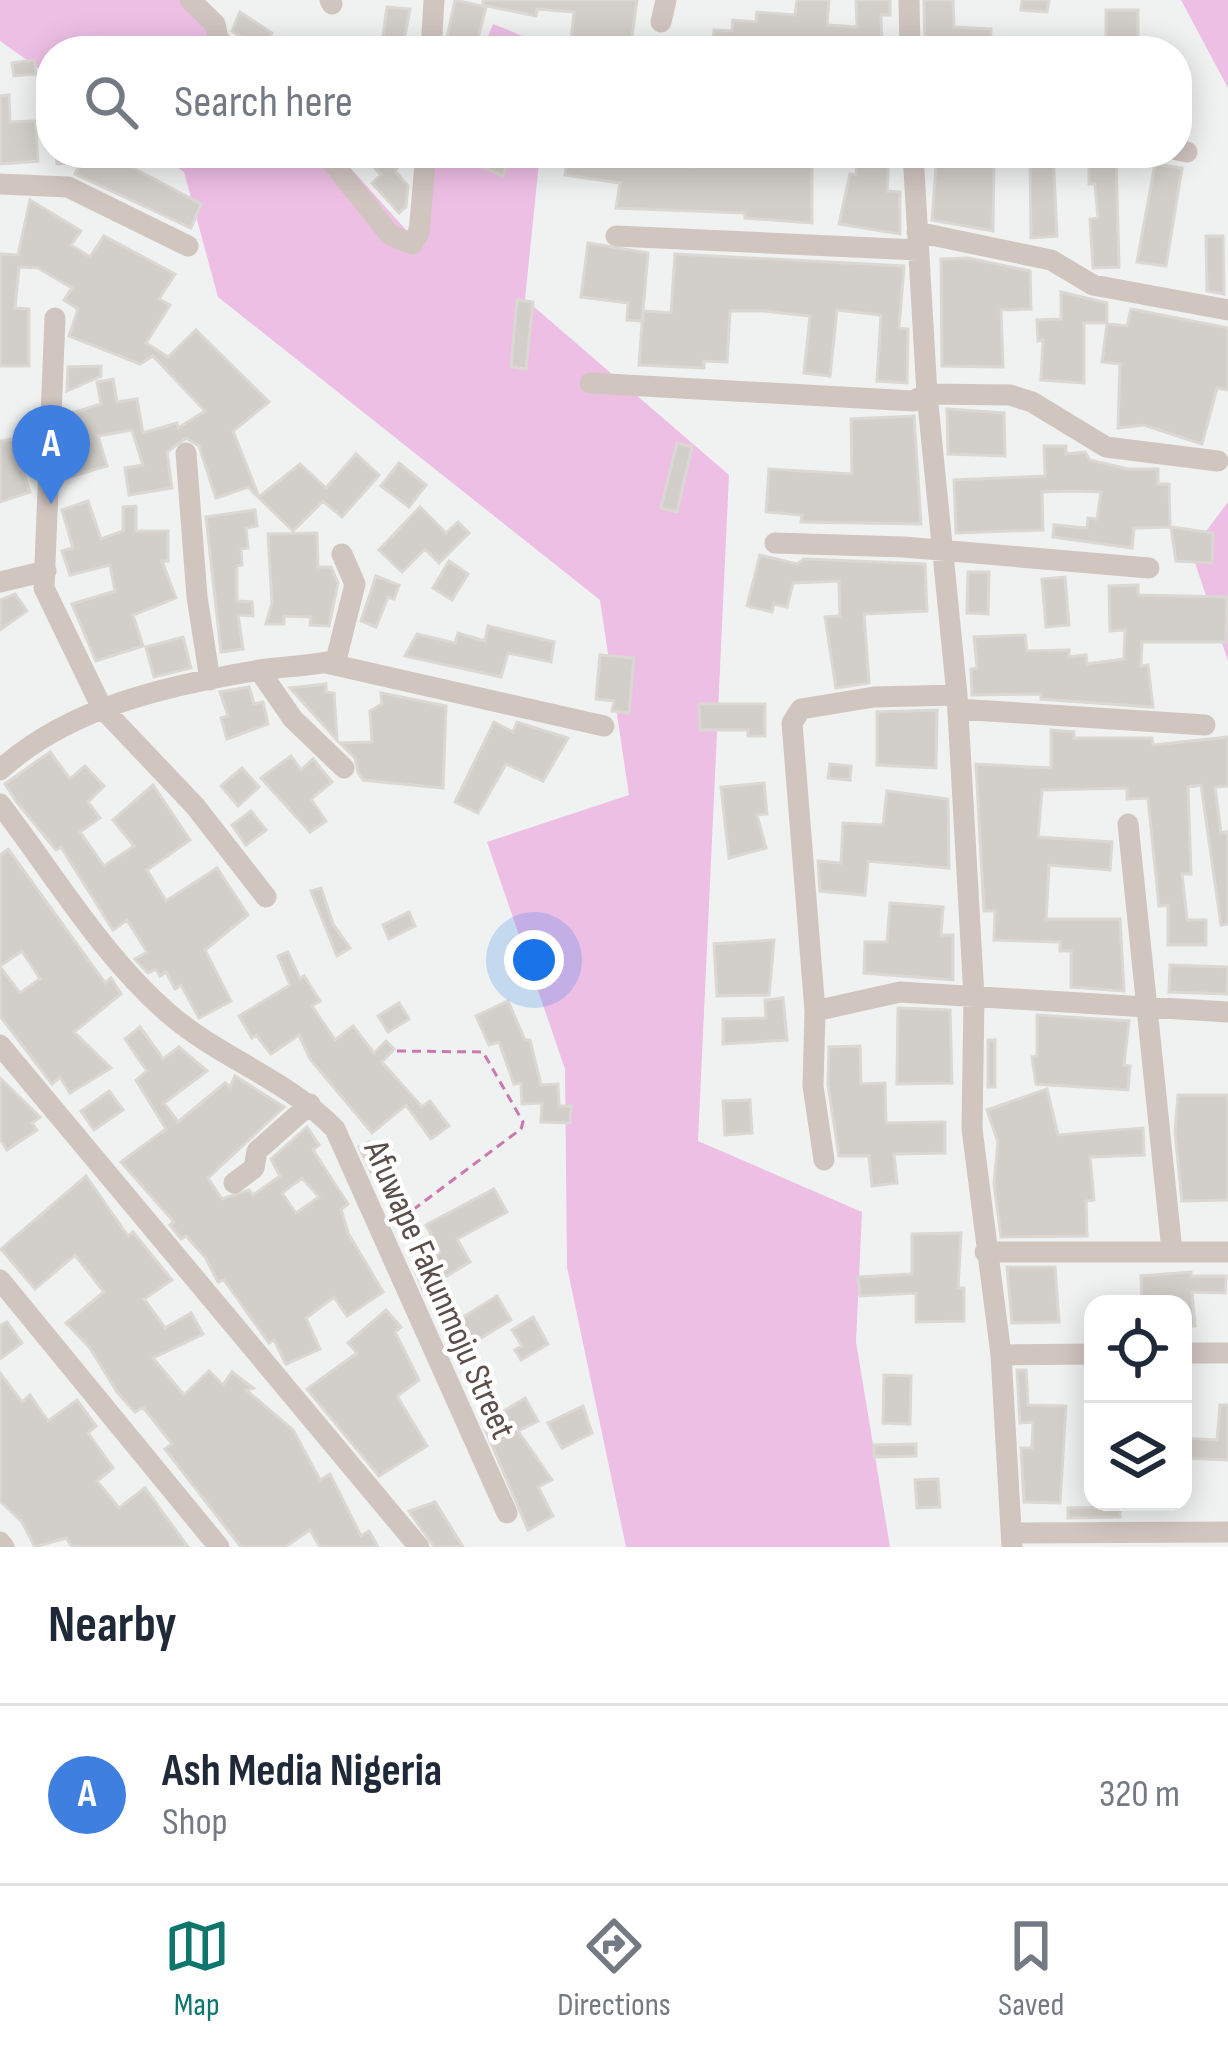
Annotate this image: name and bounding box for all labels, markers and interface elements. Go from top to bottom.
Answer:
search box [36,36,1192,168]
icon: search [78,69,144,135]
text: Search here [174,75,353,130]
pin: A [12,405,90,504]
your location [504,930,564,990]
street label: Afuwape Fakunmoju Street [353,1133,524,1446]
map controls [1084,1295,1192,1511]
button: locate [1084,1295,1192,1403]
button: layers [1084,1403,1192,1511]
text: Nearby [48,1595,177,1656]
text: Ash Media Nigeria [162,1744,442,1799]
text: A [78,1771,96,1818]
text: 320 m [1099,1771,1180,1818]
text: Shop [162,1799,228,1846]
tab: Map [164,1913,230,2025]
tab: Directions [557,1913,671,2025]
tab: Saved [998,1913,1064,2025]

